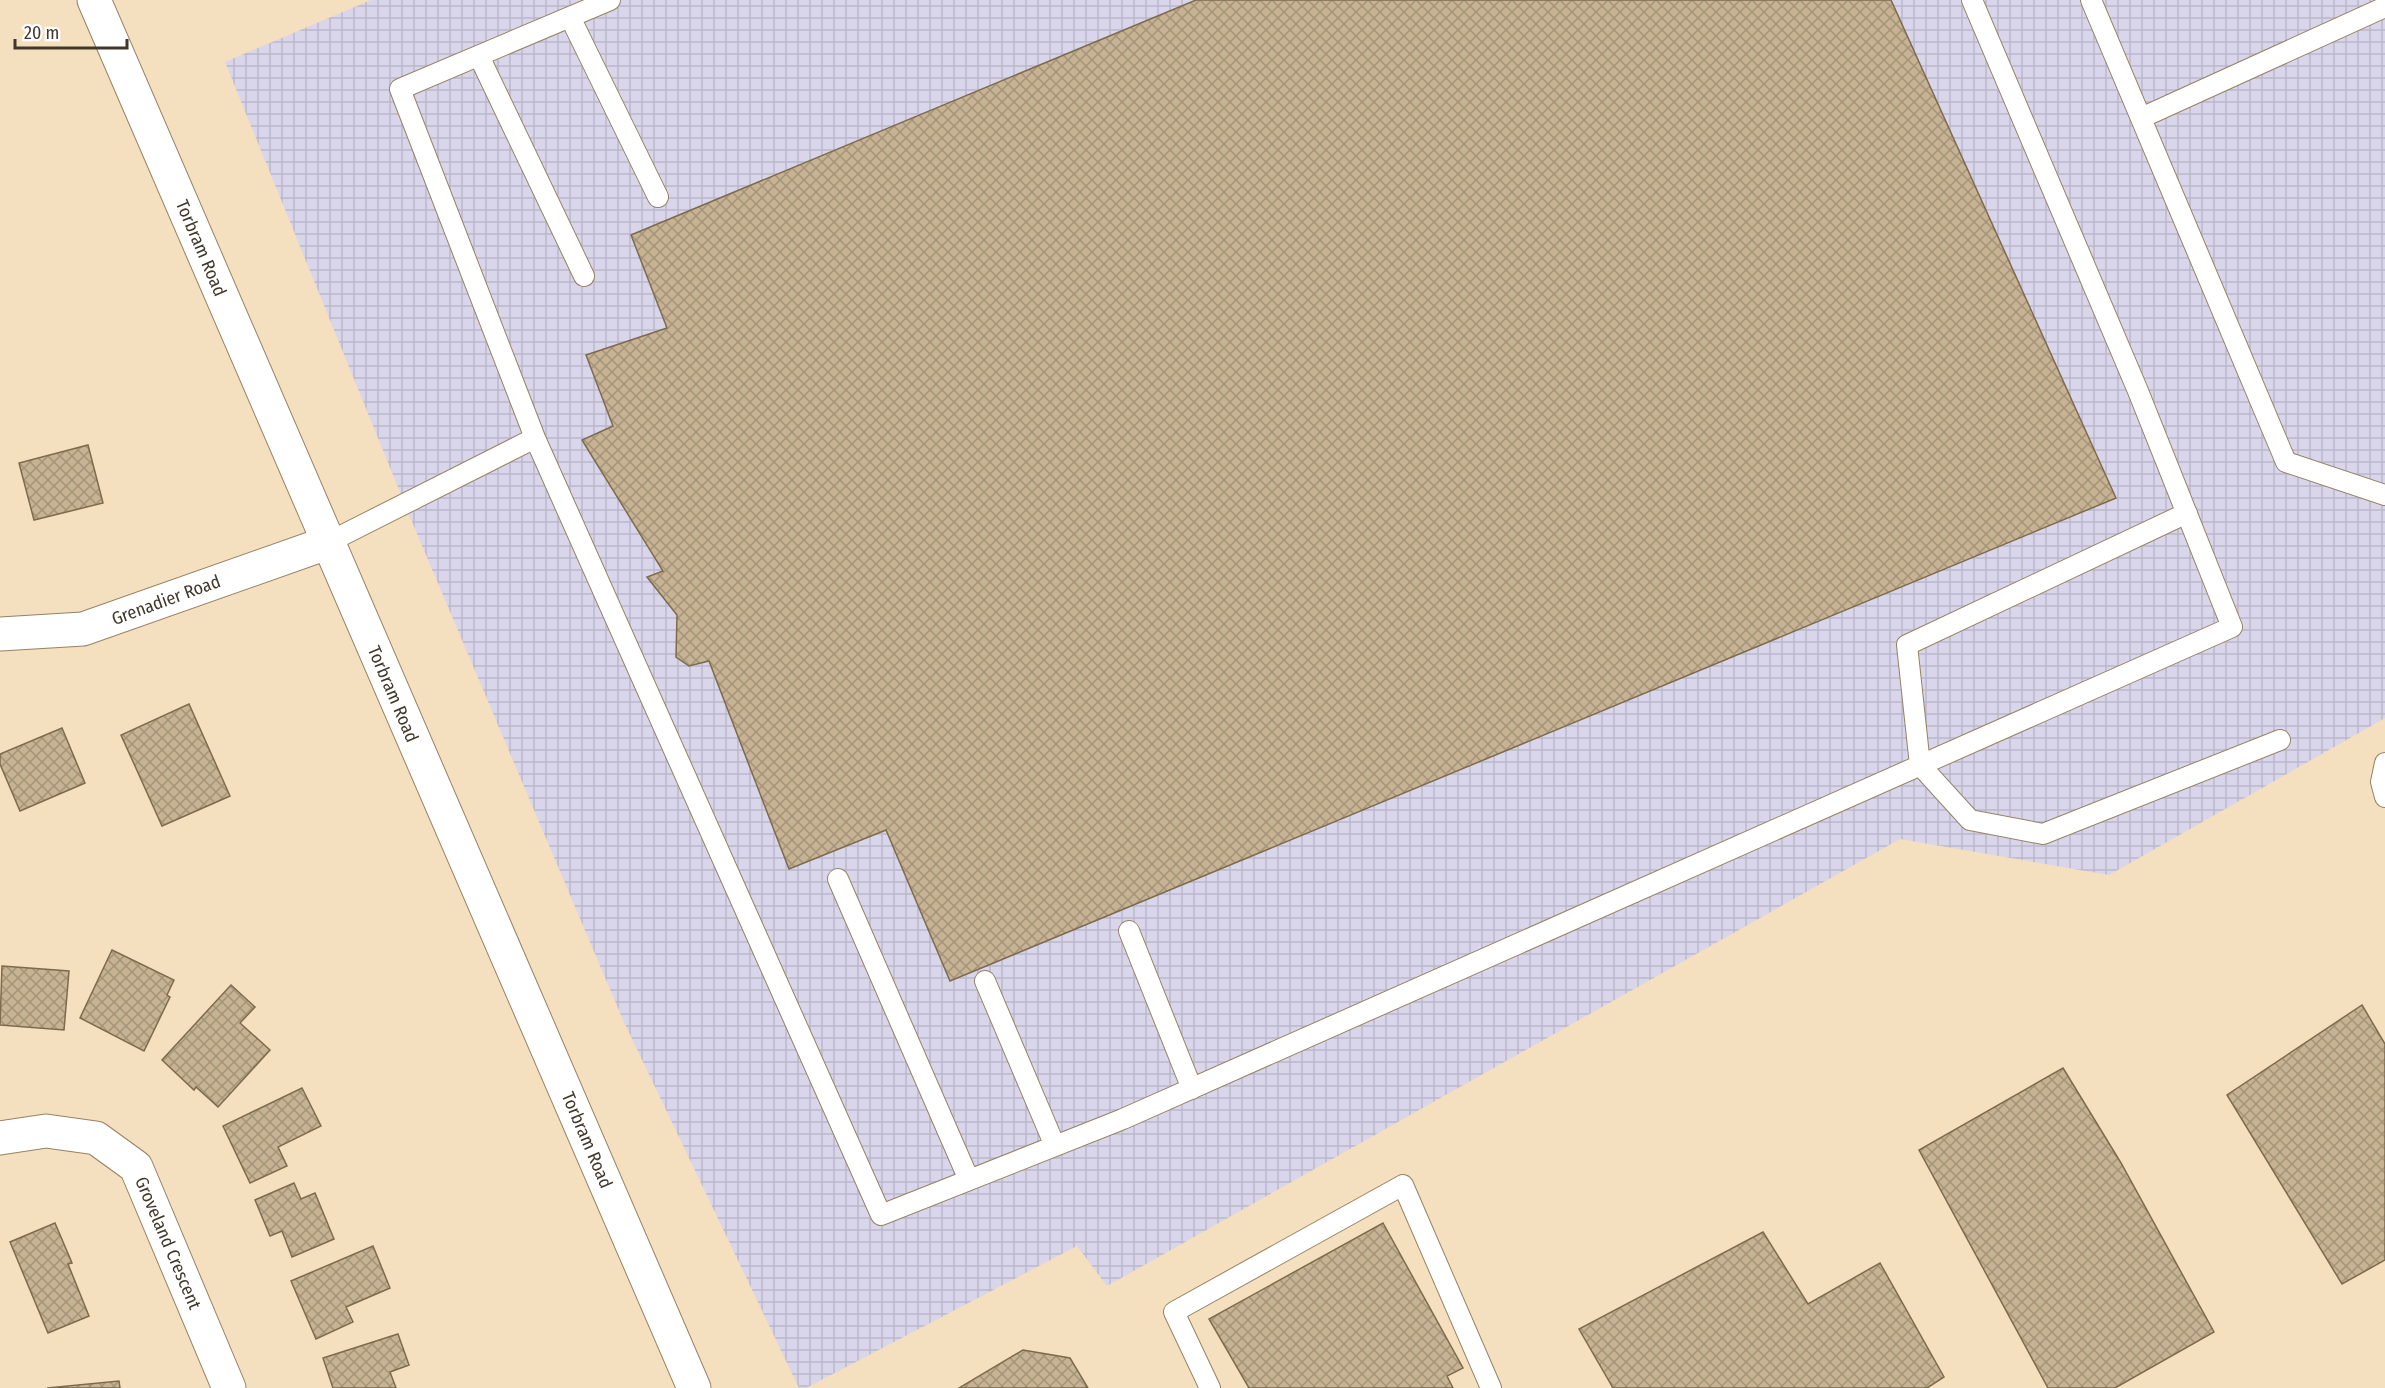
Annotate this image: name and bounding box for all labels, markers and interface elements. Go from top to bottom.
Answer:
scale bar [15,12,128,50]
text: 20 m [24,22,59,44]
street label: Torbram Road [171,196,231,300]
street label: Grenadier Road [109,570,223,630]
street label: Torbram Road [363,642,423,746]
street label: Torbram Road [557,1088,617,1192]
street label: Groveland Crescent [130,1173,206,1313]

